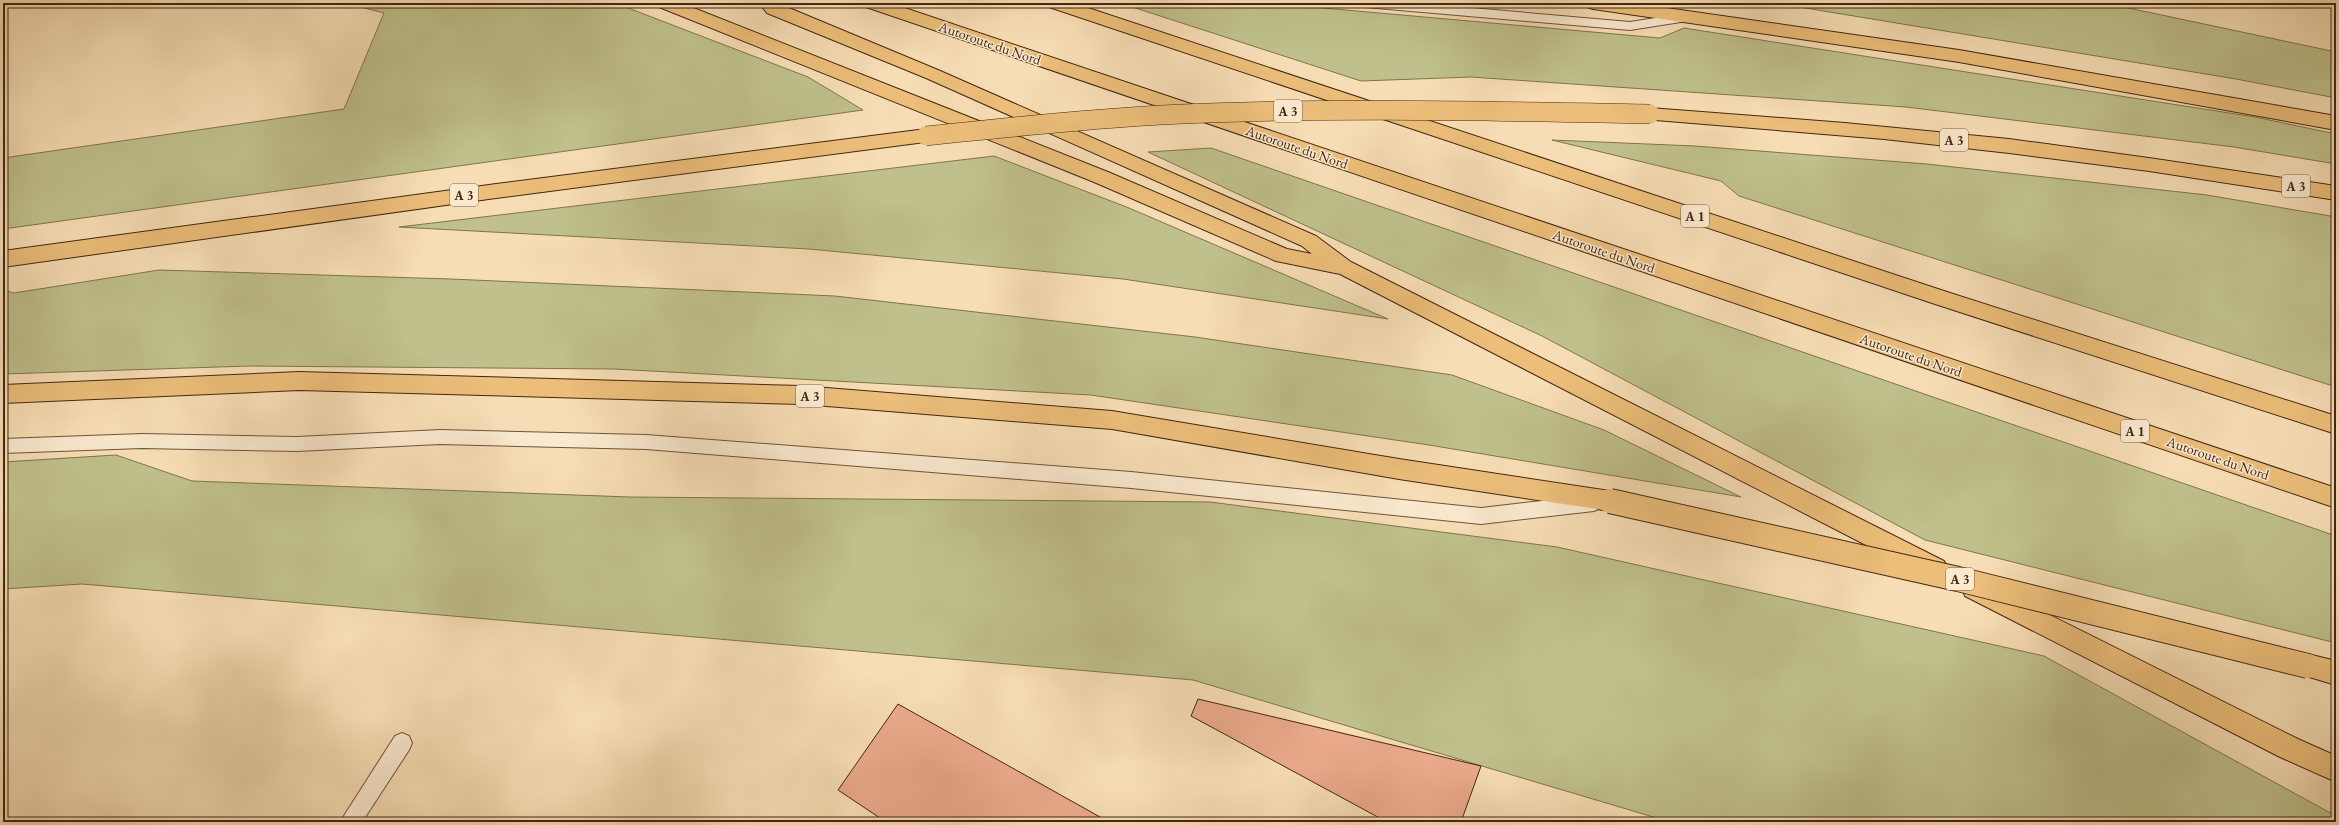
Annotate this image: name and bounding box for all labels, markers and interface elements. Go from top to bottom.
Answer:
street label: Autoroute du Nord [936,17,1044,69]
road number: A 3 [1274,100,1302,122]
street label: Autoroute du Nord [1243,121,1351,173]
road number: A 3 [1940,129,1968,151]
road number: A 3 [2282,175,2310,197]
road number: A 3 [450,184,478,206]
road number: A 1 [1681,205,1709,227]
street label: Autoroute du Nord [1550,225,1658,277]
street label: Autoroute du Nord [1857,329,1965,381]
road number: A 3 [796,385,824,407]
road number: A 1 [2121,420,2149,442]
street label: Autoroute du Nord [2164,432,2272,484]
road number: A 3 [1946,568,1974,590]

